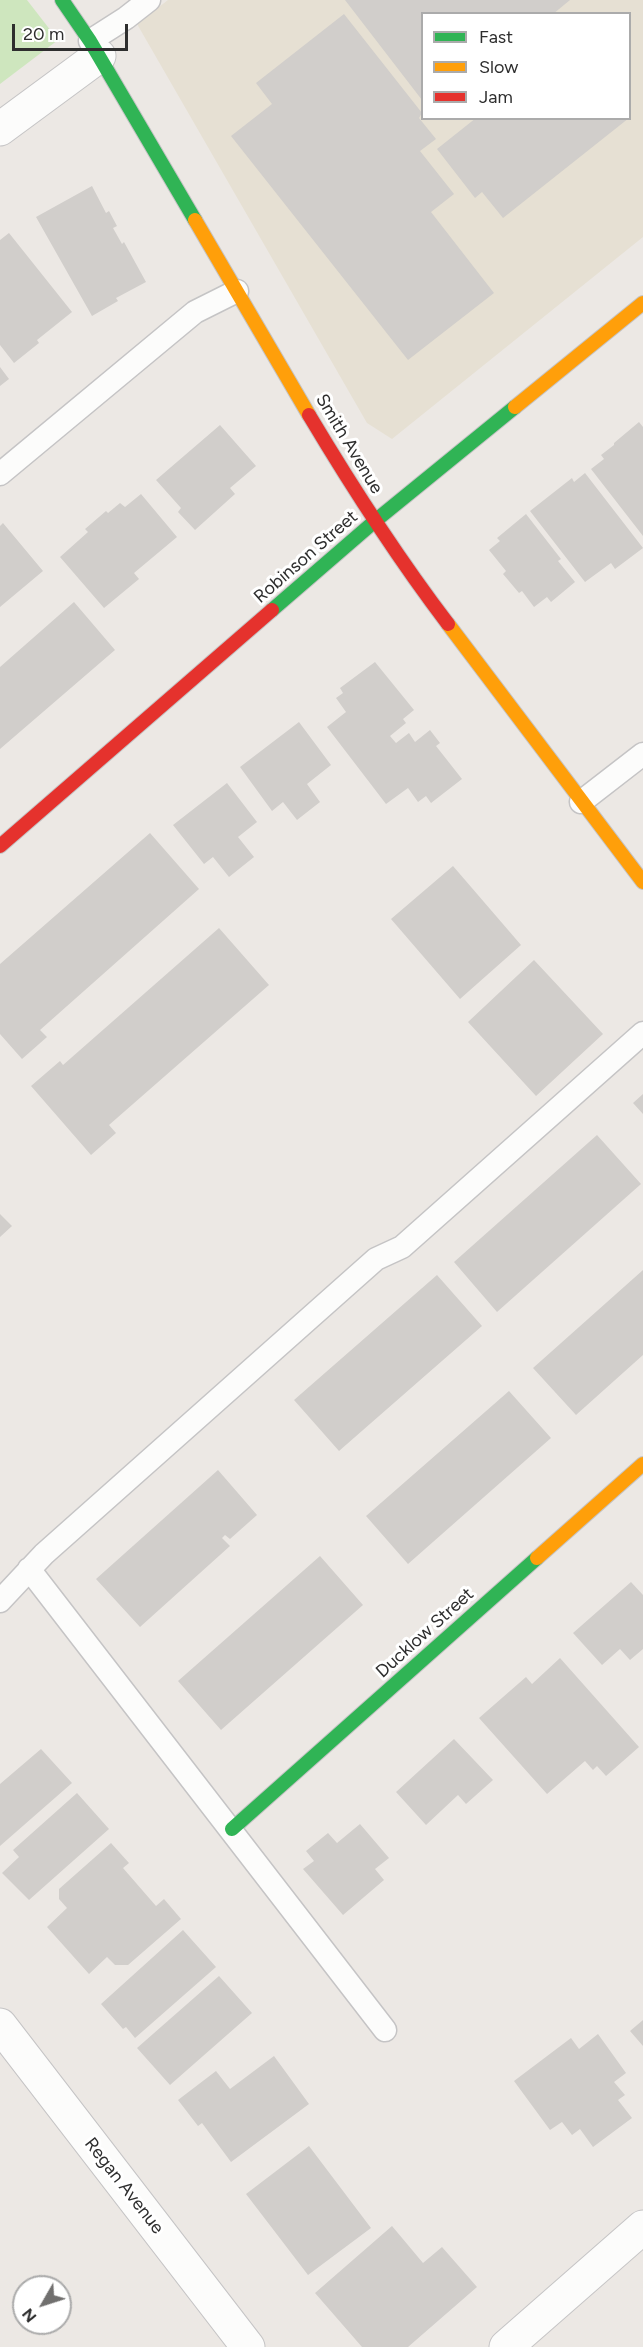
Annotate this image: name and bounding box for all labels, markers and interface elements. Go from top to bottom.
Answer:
scale bar [15,12,130,50]
legend [421,12,631,120]
text: 20 m [23,23,64,45]
text: Fast [479,26,513,48]
text: Slow [479,56,518,78]
text: Jam [479,86,513,108]
street label: Smith Avenue [311,390,387,498]
street label: Robinson Street [250,506,362,608]
street label: Ducklow Street [372,1583,478,1683]
street label: Regan Avenue [80,2134,168,2238]
north arrow [12,2275,72,2335]
text: N [18,2305,40,2326]

